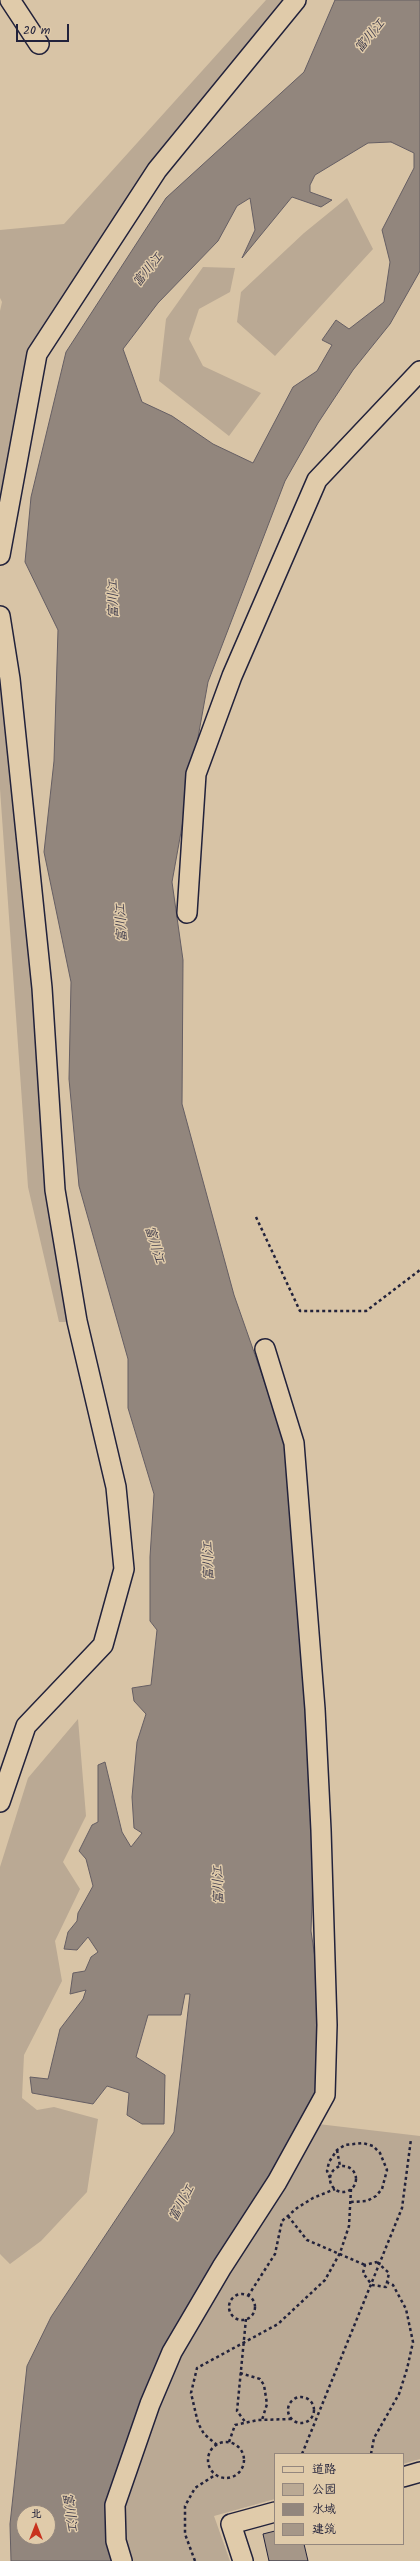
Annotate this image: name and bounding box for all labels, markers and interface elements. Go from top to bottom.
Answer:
scale bar [18,16,71,42]
water label: 富川江 [352,17,390,57]
text: 20 m [23,21,50,40]
water label: 富川江 [131,251,167,291]
water label: 富川江 [107,579,123,619]
water label: 富川江 [114,903,132,943]
water label: 富川江 [140,1224,166,1266]
water label: 富川江 [202,1541,218,1581]
water label: 富川江 [212,1865,228,1905]
water label: 富川江 [167,2183,199,2225]
legend [274,2453,404,2545]
text: 道路 [312,2460,336,2479]
text: 公园 [312,2480,336,2499]
water label: 富川江 [58,2492,78,2532]
text: 水域 [312,2500,336,2519]
north arrow [16,2505,56,2545]
text: 北 [31,2505,42,2523]
text: 建筑 [312,2520,336,2539]

